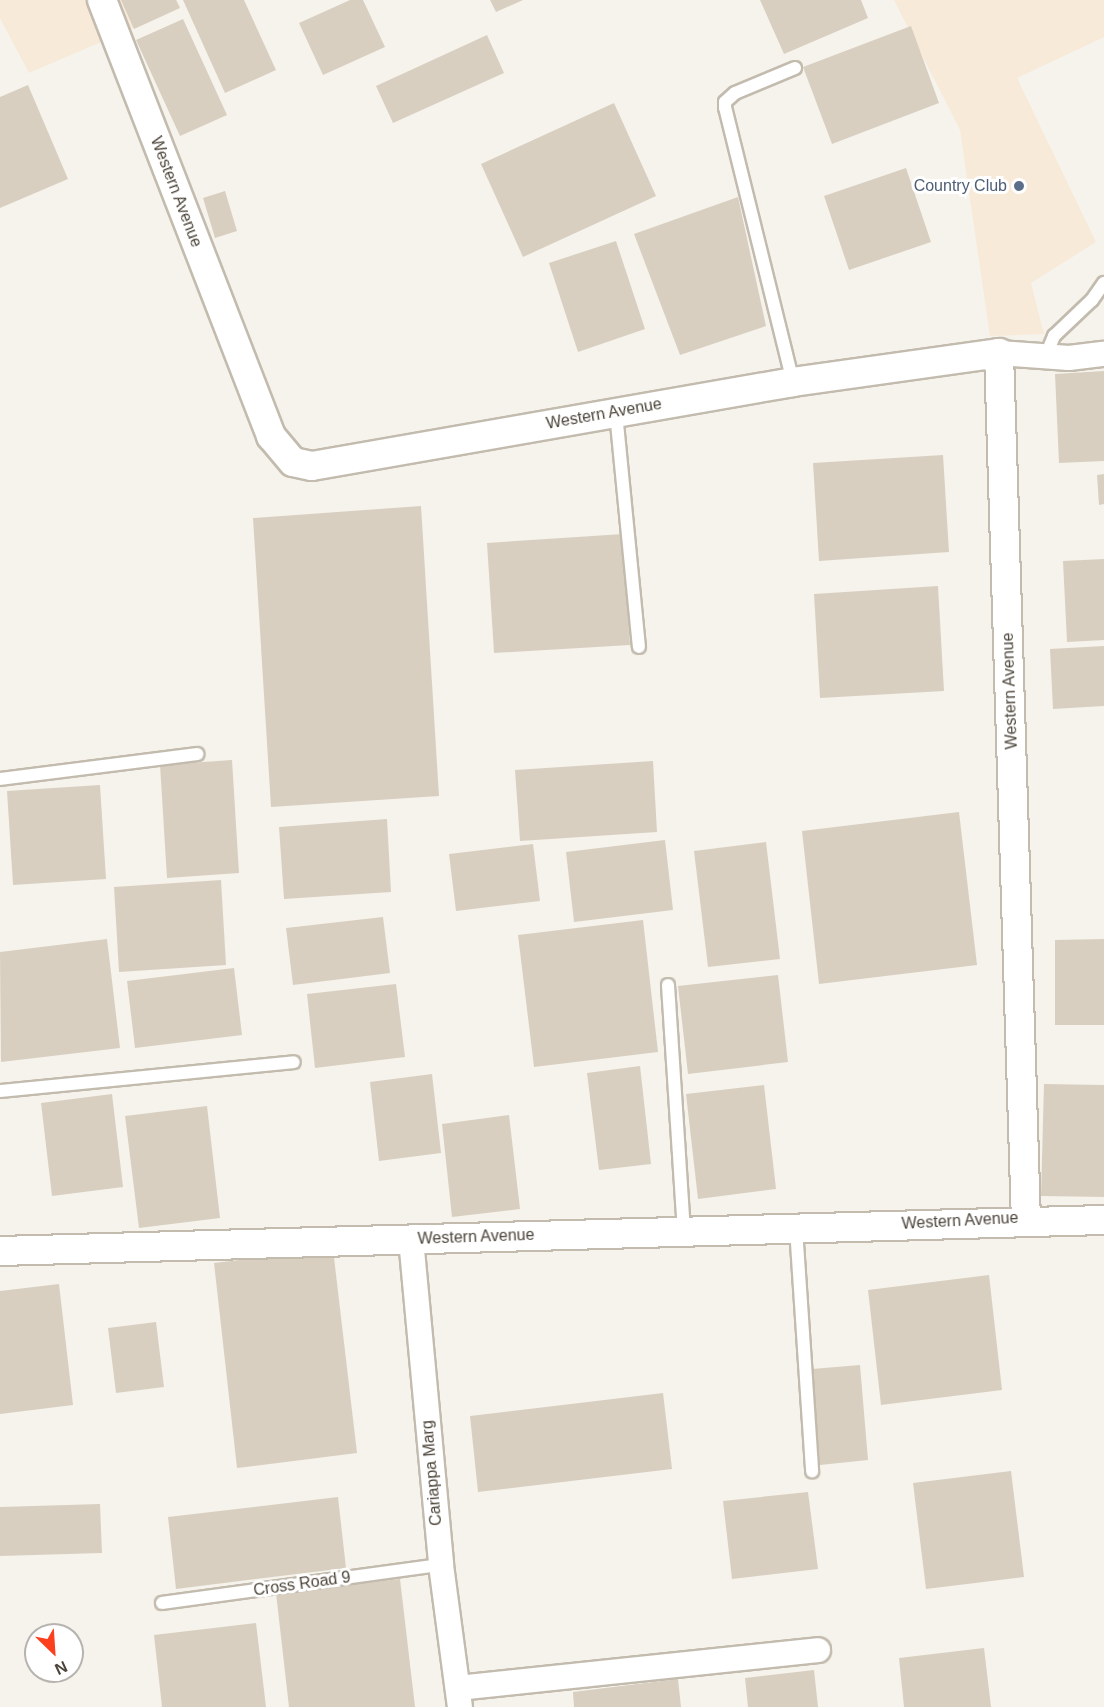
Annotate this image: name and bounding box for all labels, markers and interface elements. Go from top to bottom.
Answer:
street label: Western Avenue [146,134,206,250]
place label: Country Club [914,176,1007,196]
marker: Country Club [1012,179,1026,193]
street label: Western Avenue [544,394,664,434]
street label: Western Avenue [998,632,1022,750]
street label: Western Avenue [901,1208,1019,1234]
street label: Western Avenue [417,1225,535,1249]
street label: Cariappa Marg [418,1419,446,1527]
street label: Cross Road 9 [252,1568,352,1600]
north arrow [24,1623,84,1683]
text: N [52,1658,70,1678]

